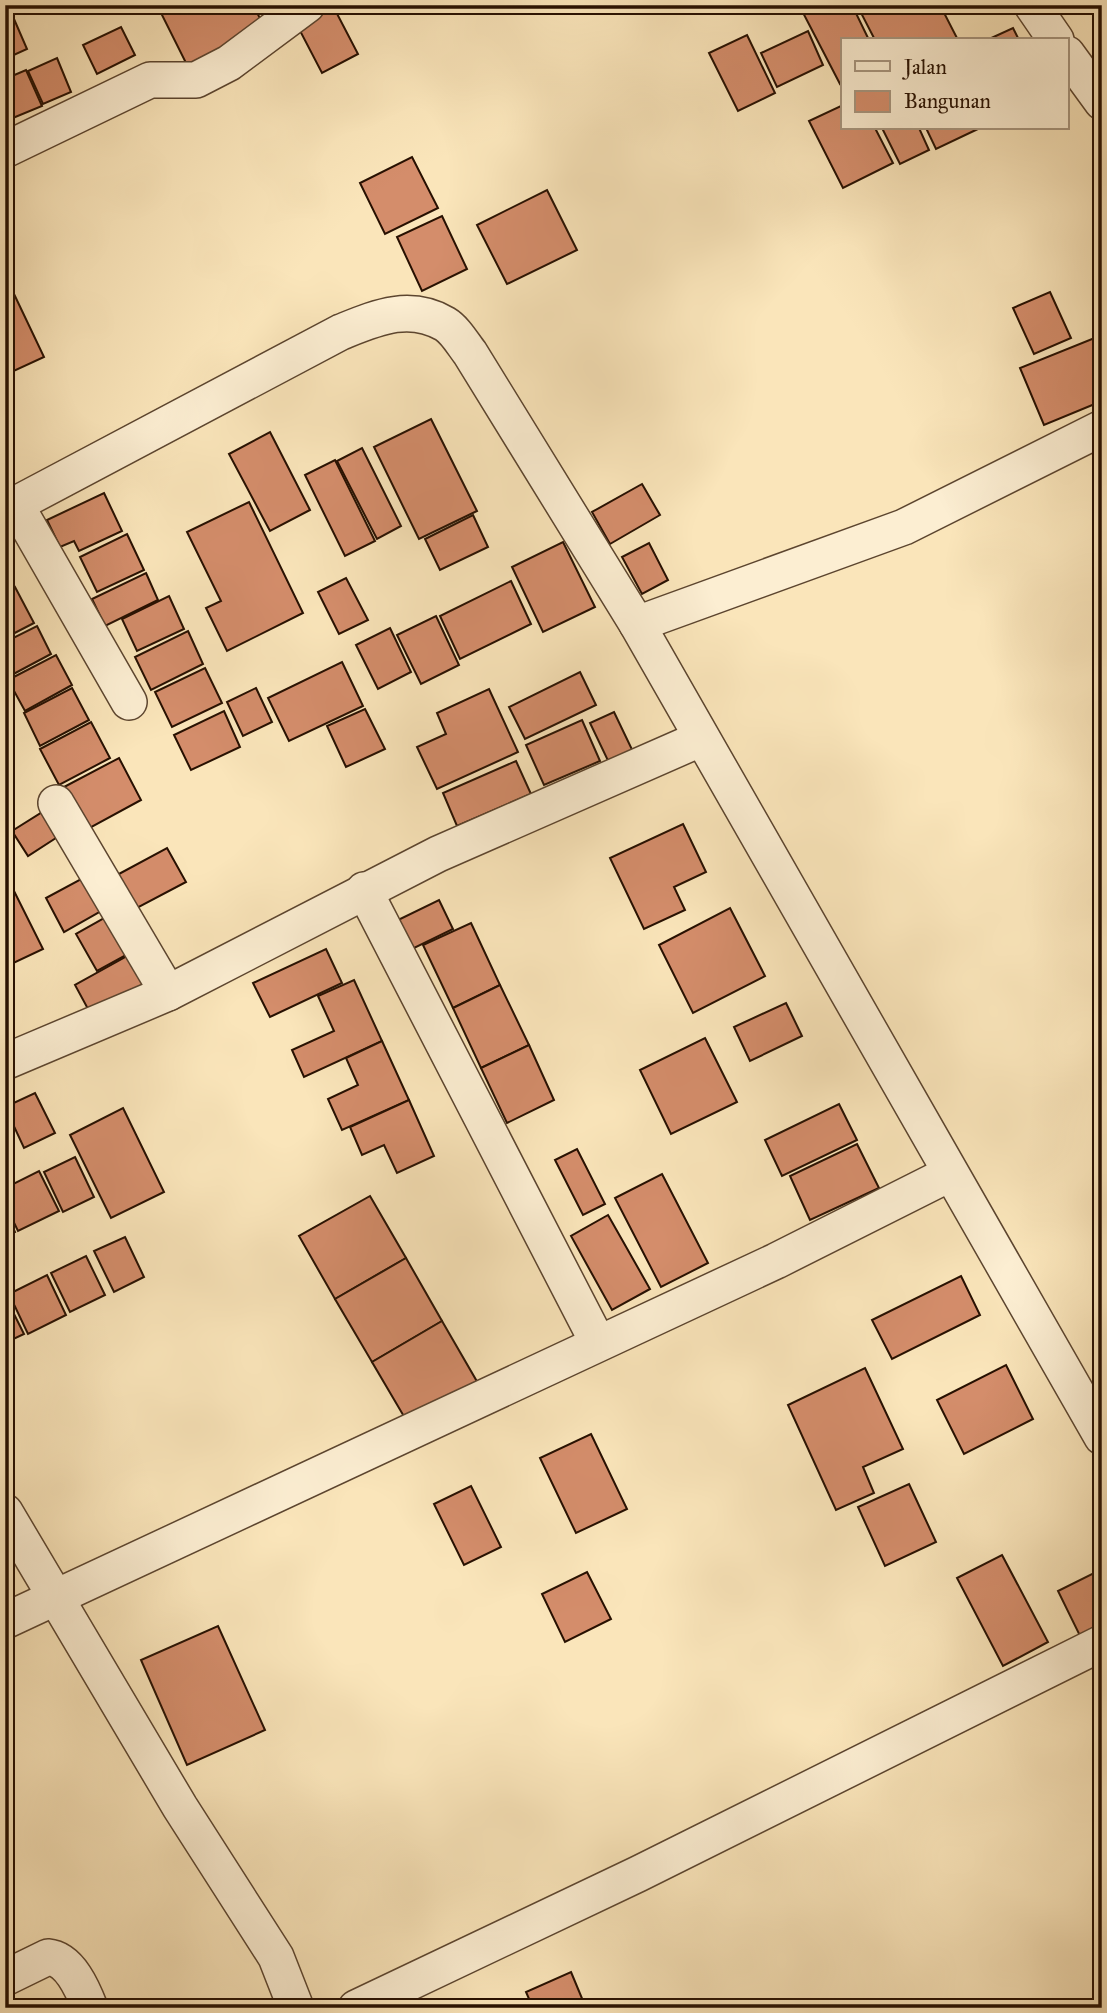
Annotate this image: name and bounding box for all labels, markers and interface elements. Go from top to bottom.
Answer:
legend [841,38,1068,130]
text: Jalan [902,54,947,80]
text: Bangunan [904,88,991,114]

